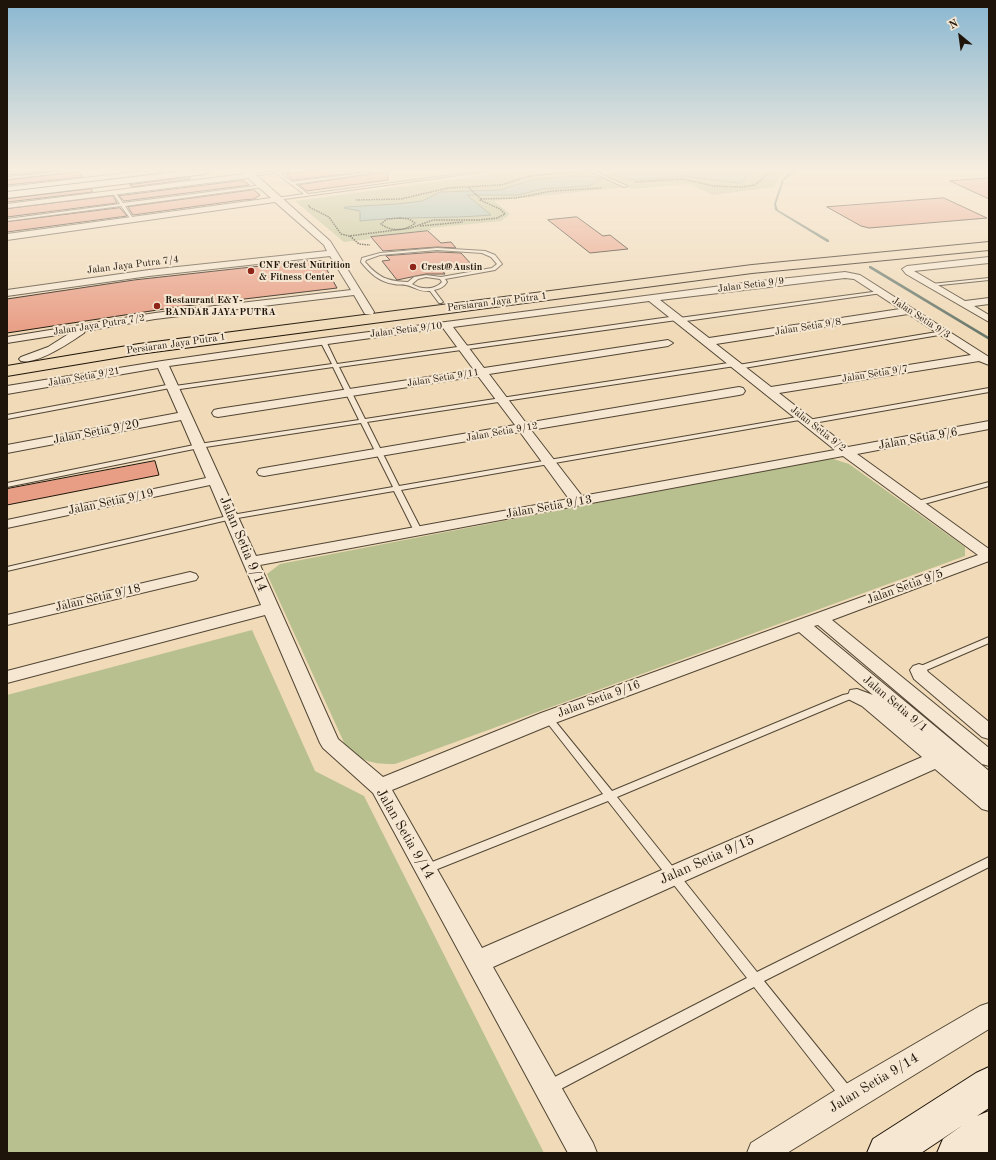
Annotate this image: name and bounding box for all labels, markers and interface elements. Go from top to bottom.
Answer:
north arrow [940,16,980,56]
text: N [948,18,960,32]
street label: Jalan Jaya Putra 7/4 [86,253,180,277]
place label: CNF Crest Nutrition & Fitness Center [259,259,350,282]
place label: Crest@Austin [421,261,482,273]
marker: Crest@Austin [408,262,418,272]
marker: CNF Crest Nutrition & Fitness Center [246,266,256,276]
street label: Jalan Setia 9/9 [717,275,785,295]
street label: Persiaran Jaya Putra 1 [446,290,548,314]
place label: Restaurant E&Y- BANDAR JAYA PUTRA [165,294,276,318]
street label: Jalan Setia 9/3 [890,295,952,341]
marker: Restaurant E&Y- BANDAR JAYA PUTRA [152,301,162,311]
street label: Jalan Jaya Putra 7/2 [52,312,146,338]
street label: Jalan Setia 9/8 [774,316,842,338]
street label: Jalan Setia 9/10 [369,320,443,340]
street label: Persiaran Jaya Putra 1 [125,331,227,357]
street label: Jalan Setia 9/7 [841,363,909,385]
street label: Jalan Setia 9/21 [47,365,121,389]
street label: Jalan Setia 9/11 [406,366,480,390]
street label: Jalan Setia 9/2 [788,404,848,454]
street label: Jalan Setia 9/20 [52,417,140,447]
street label: Jalan Setia 9/12 [465,420,539,444]
street label: Jalan Setia 9/6 [877,425,959,453]
street label: Jalan Setia 9/19 [67,486,155,518]
street label: Jalan Setia 9/13 [505,492,593,522]
street label: Jalan Setia 9/14 [215,494,271,594]
street label: Jalan Setia 9/5 [865,566,945,608]
street label: Jalan Setia 9/18 [54,581,142,615]
street label: Jalan Setia 9/1 [860,673,930,735]
street label: Jalan Setia 9/16 [555,677,643,721]
street label: Jalan Setia 9/14 [372,786,438,882]
street label: Jalan Setia 9/15 [657,832,757,888]
street label: Jalan Setia 9/14 [826,1050,922,1116]

